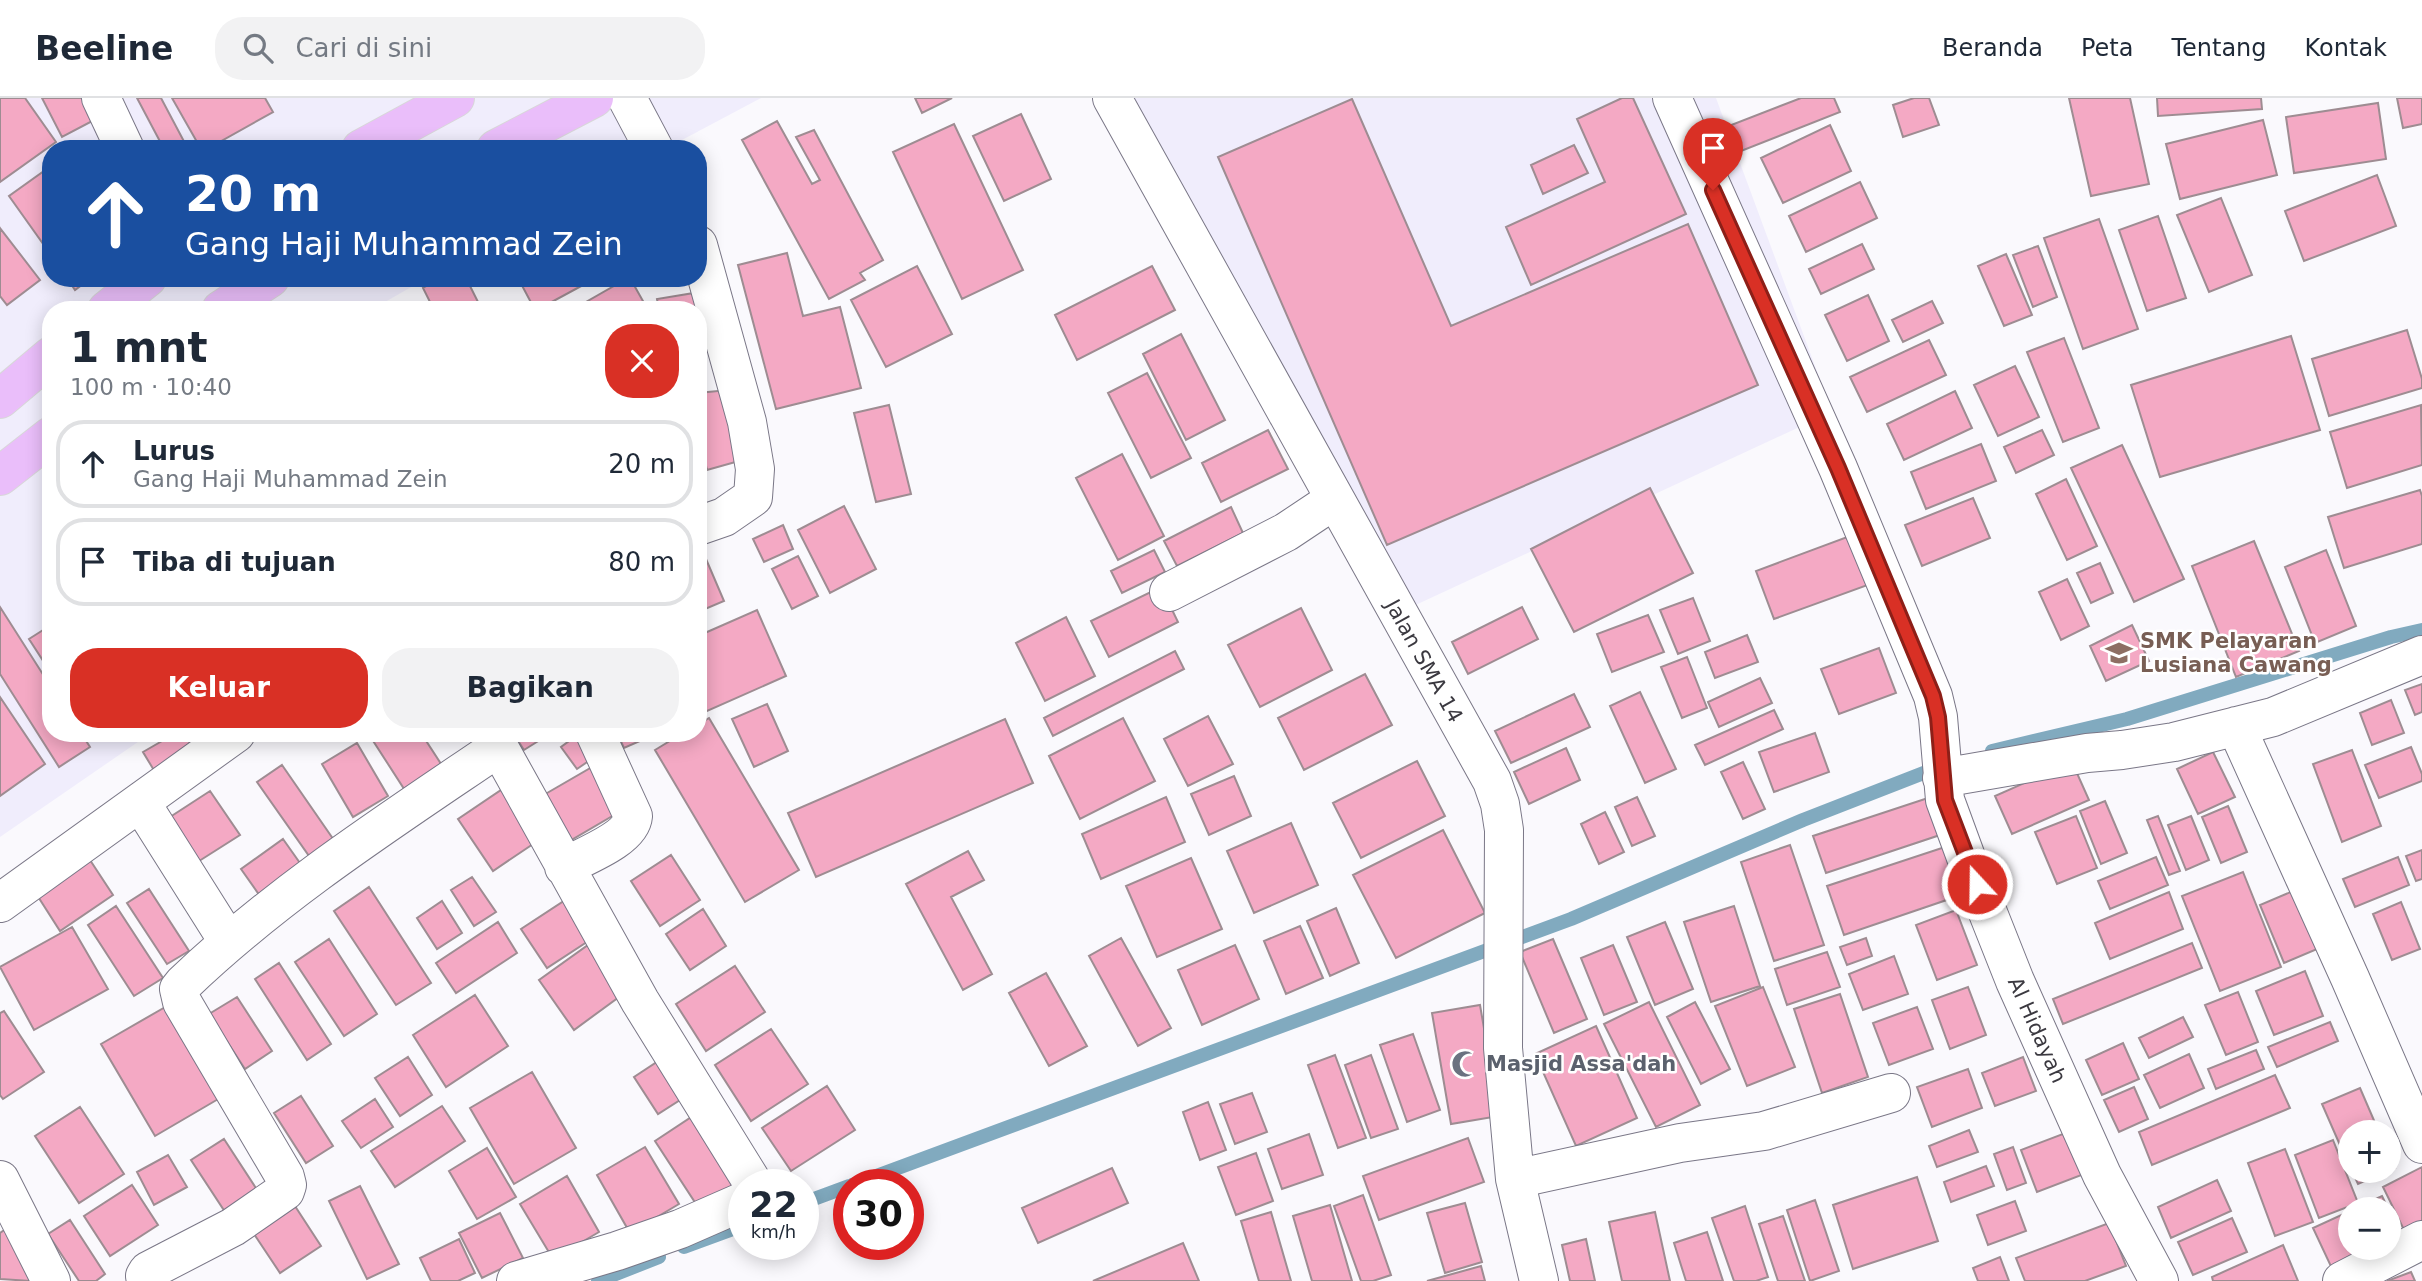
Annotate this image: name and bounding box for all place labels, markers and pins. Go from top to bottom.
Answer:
pin [1683,118,1743,190]
place label: SMK Pelayaran Lusiana Cawang [2140,629,2332,677]
school or university icon: SMK Pelayaran Lusiana Cawang [2104,638,2134,668]
mosque icon: Masjid Assa'dah [1450,1049,1480,1079]
place label: Masjid Assa'dah [1486,1052,1676,1076]

